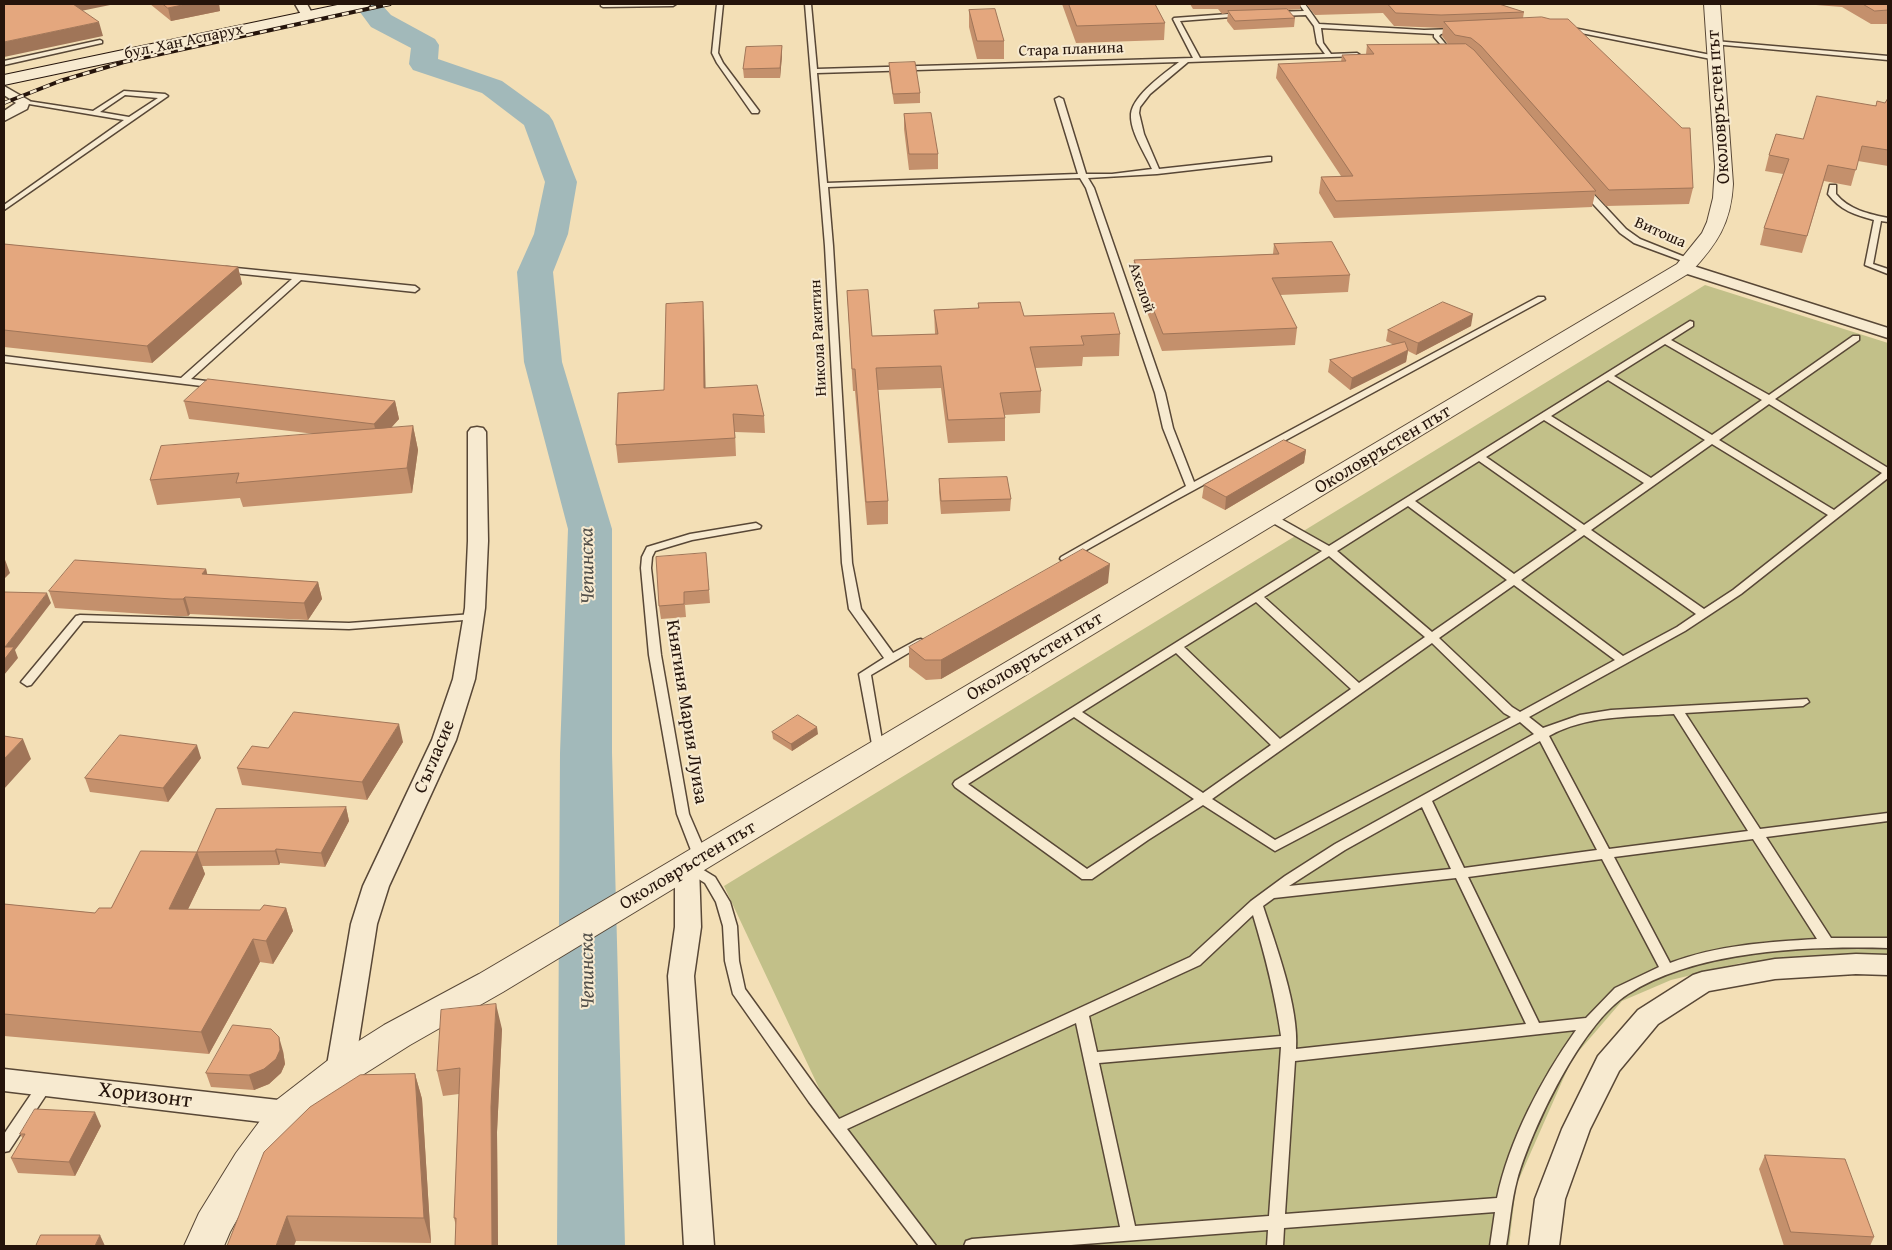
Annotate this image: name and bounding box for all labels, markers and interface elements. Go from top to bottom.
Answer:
street label: бул. Хан Аспарух [123,20,245,64]
street label: Околовръстен път [1702,29,1736,185]
street label: Стара планина [1018,39,1124,61]
street label: Витоша [1631,213,1689,253]
street label: Ахелой [1123,260,1159,316]
street label: Никола Ракитин [806,279,832,397]
street label: Околовръстен път [1311,400,1455,500]
water label: Чепинска [575,527,601,605]
street label: Околовръстен път [963,607,1107,707]
street label: Княгиня Мария Луиза [660,618,712,806]
street label: Съгласие [409,717,461,797]
street label: Околовръстен път [616,816,760,916]
water label: Чепинска [575,932,601,1010]
street label: Хоризонт [97,1077,193,1115]

